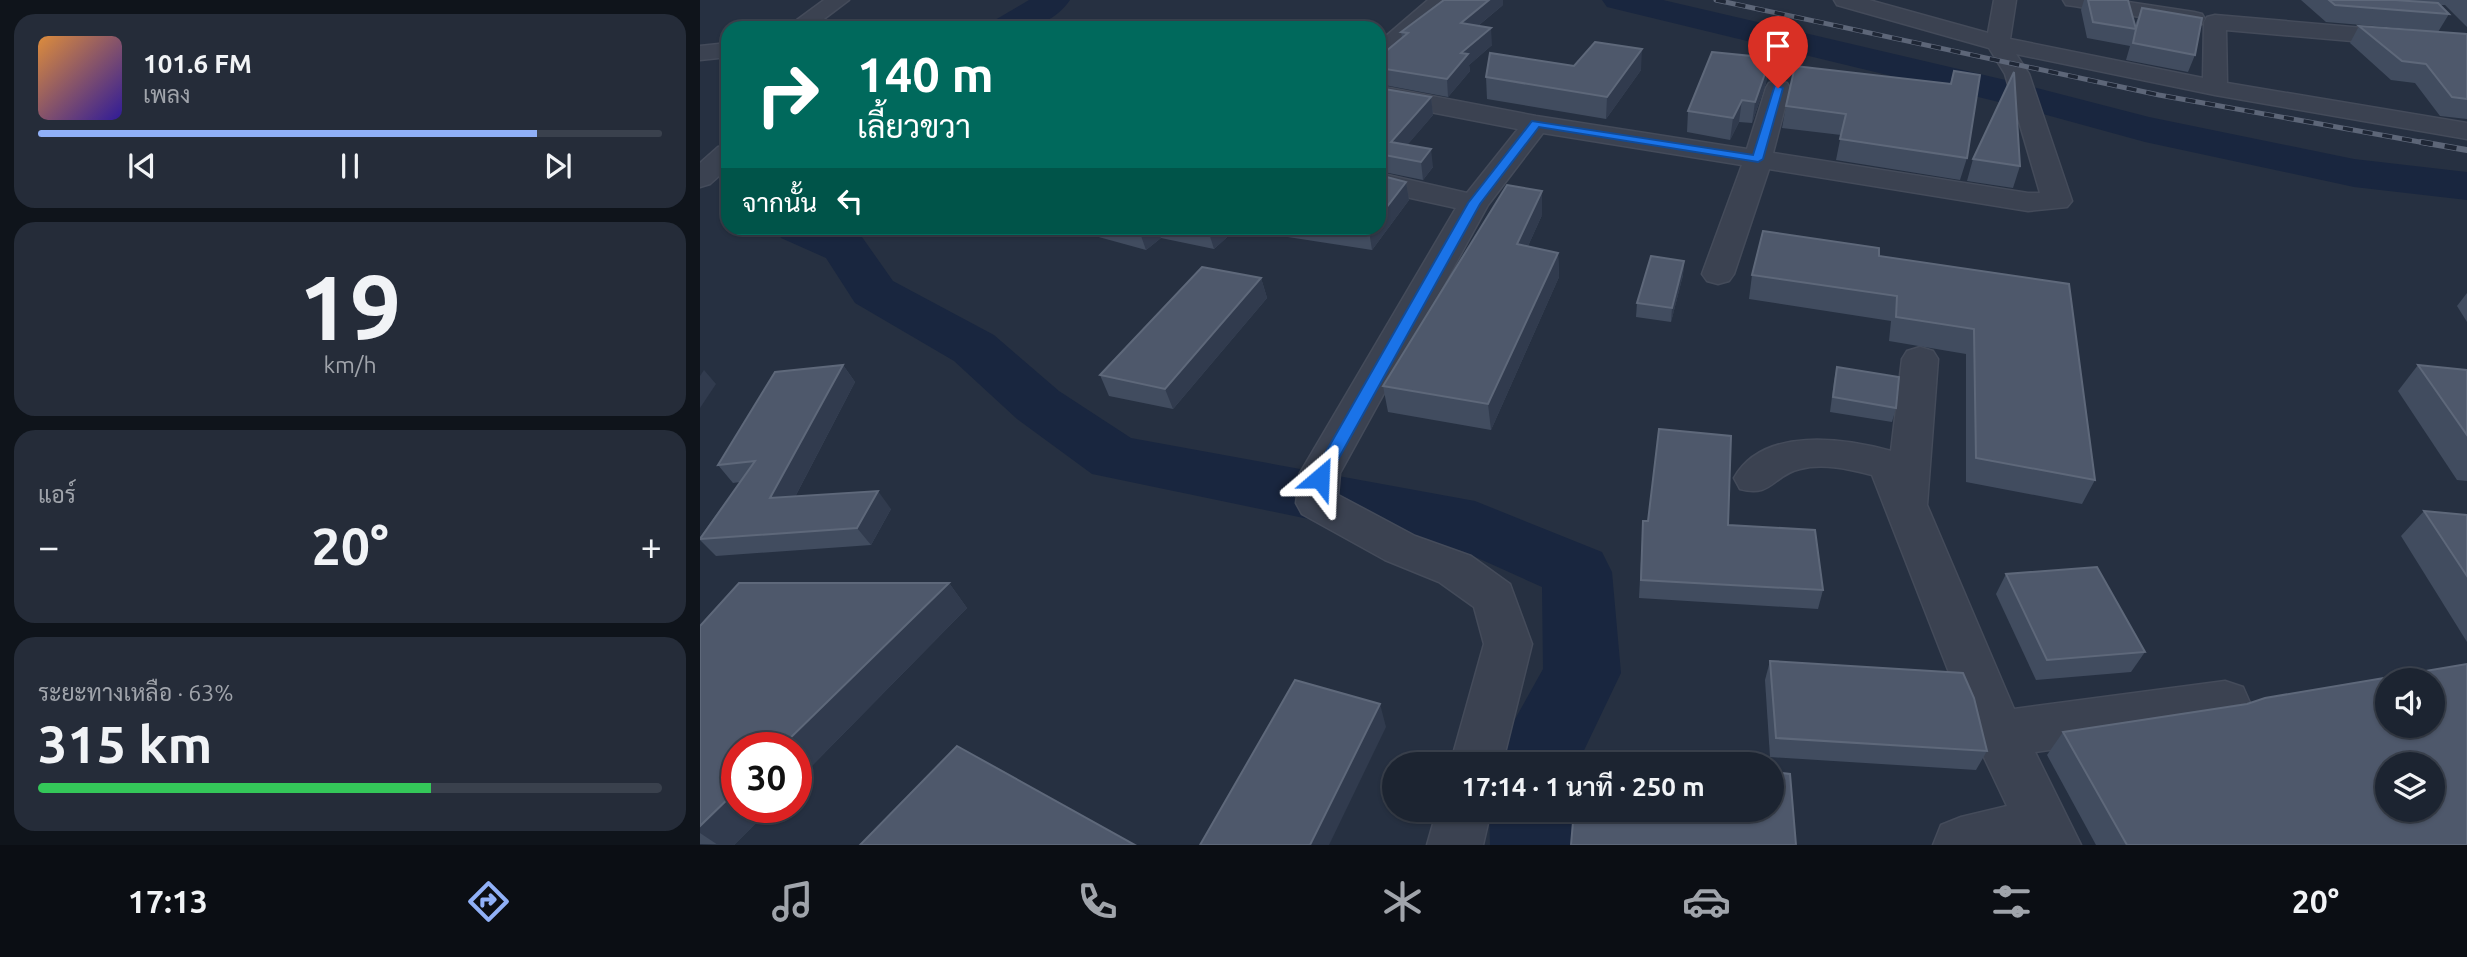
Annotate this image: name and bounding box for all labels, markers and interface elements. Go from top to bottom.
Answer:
pin [1748,16,1808,88]
icon: arrive [1759,27,1797,65]
text: 140 m [857,46,994,101]
text: 101.6 FM [143,49,252,78]
icon: right [742,49,833,140]
text: เพลง [143,82,190,107]
text: เลี้ยวขวา [857,108,971,144]
icon: previous [123,147,161,185]
icon: pause [331,147,369,185]
icon: next [539,147,577,185]
icon: left [831,182,869,220]
text: จากนั้น [742,188,817,217]
text: 19 [299,255,401,357]
text: km/h [323,352,377,377]
position arrow [1283,441,1357,515]
text: แอร์ [38,482,76,507]
text: 20° [311,517,389,575]
text: − [38,525,59,567]
text: + [641,525,662,567]
map controls [2375,668,2445,822]
button: sound [2375,668,2445,738]
text: ระยะทางเหลือ · 63% [38,680,234,705]
text: 315 km [38,715,212,773]
speed limit sign: 30 [721,732,812,823]
button: layers [2375,752,2445,822]
text: 17:14 · 1 นาที · 250 m [1461,772,1705,801]
icon: directions [464,877,513,926]
icon: music [768,877,817,926]
icon: phone [1073,877,1122,926]
icon: climate [1378,877,1427,926]
icon: car [1682,877,1731,926]
icon: filters [1987,877,2036,926]
text: 17:13 [128,883,208,919]
text: 20° [2292,883,2339,919]

